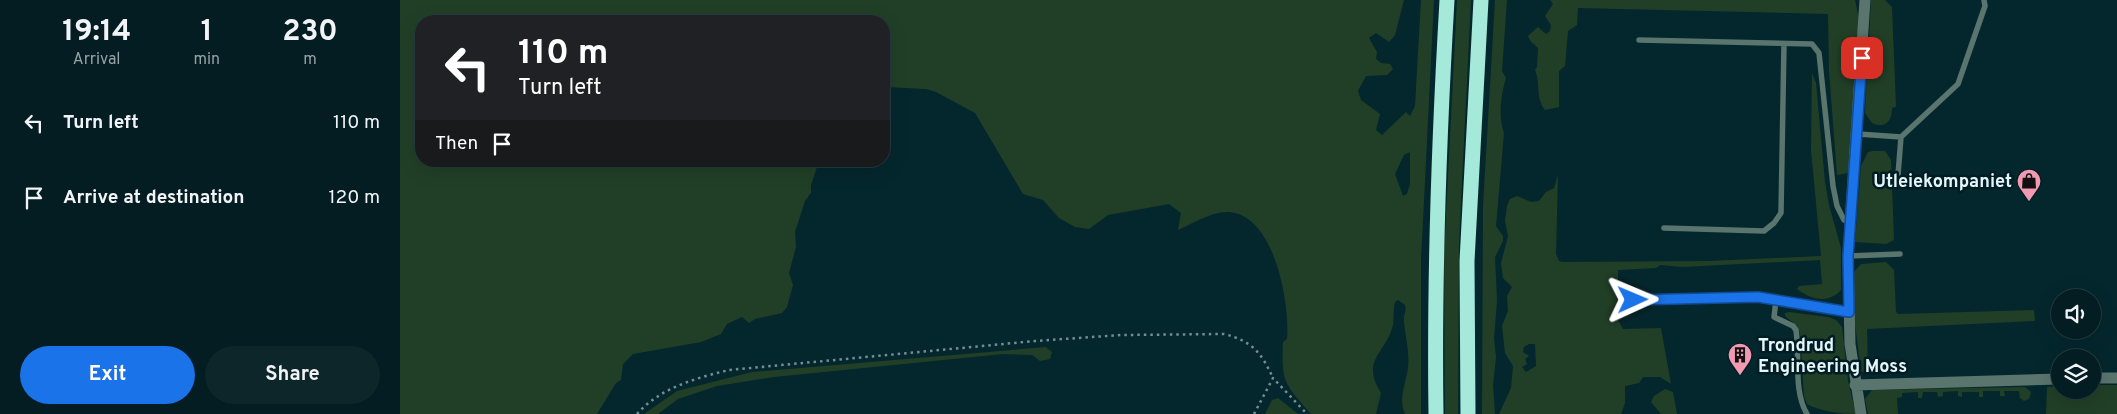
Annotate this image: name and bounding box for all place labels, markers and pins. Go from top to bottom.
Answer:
pin [1841,37,1883,79]
shop icon: Utleiekompaniet [2016,168,2042,202]
place label: Utleiekompaniet [1873,171,2012,194]
place label: Trondrud Engineering Moss [1758,335,1907,379]
building icon: Trondrud Engineering Moss [1727,342,1753,376]

